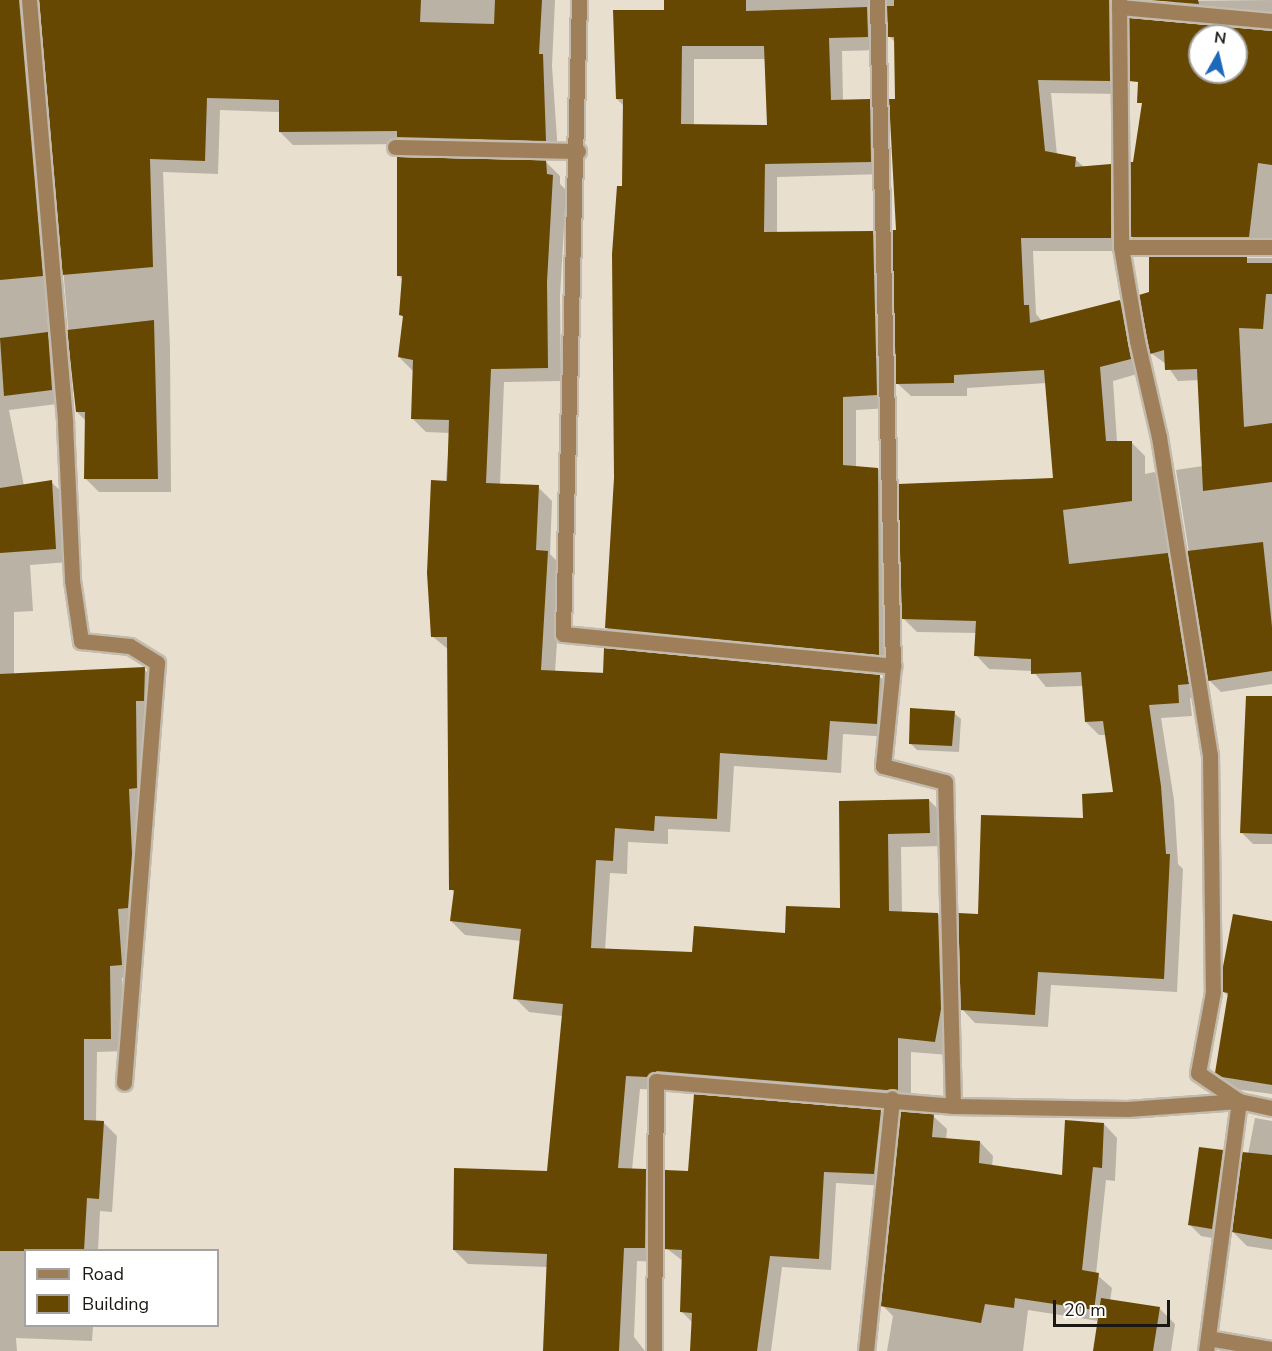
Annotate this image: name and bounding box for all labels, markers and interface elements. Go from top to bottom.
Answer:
north arrow [1188,24,1248,84]
text: N [1213,26,1228,50]
legend [24,1249,219,1327]
text: Road [82,1262,124,1286]
scale bar [1056,1288,1173,1326]
text: Building [82,1292,149,1316]
text: 20 m [1064,1298,1106,1322]

